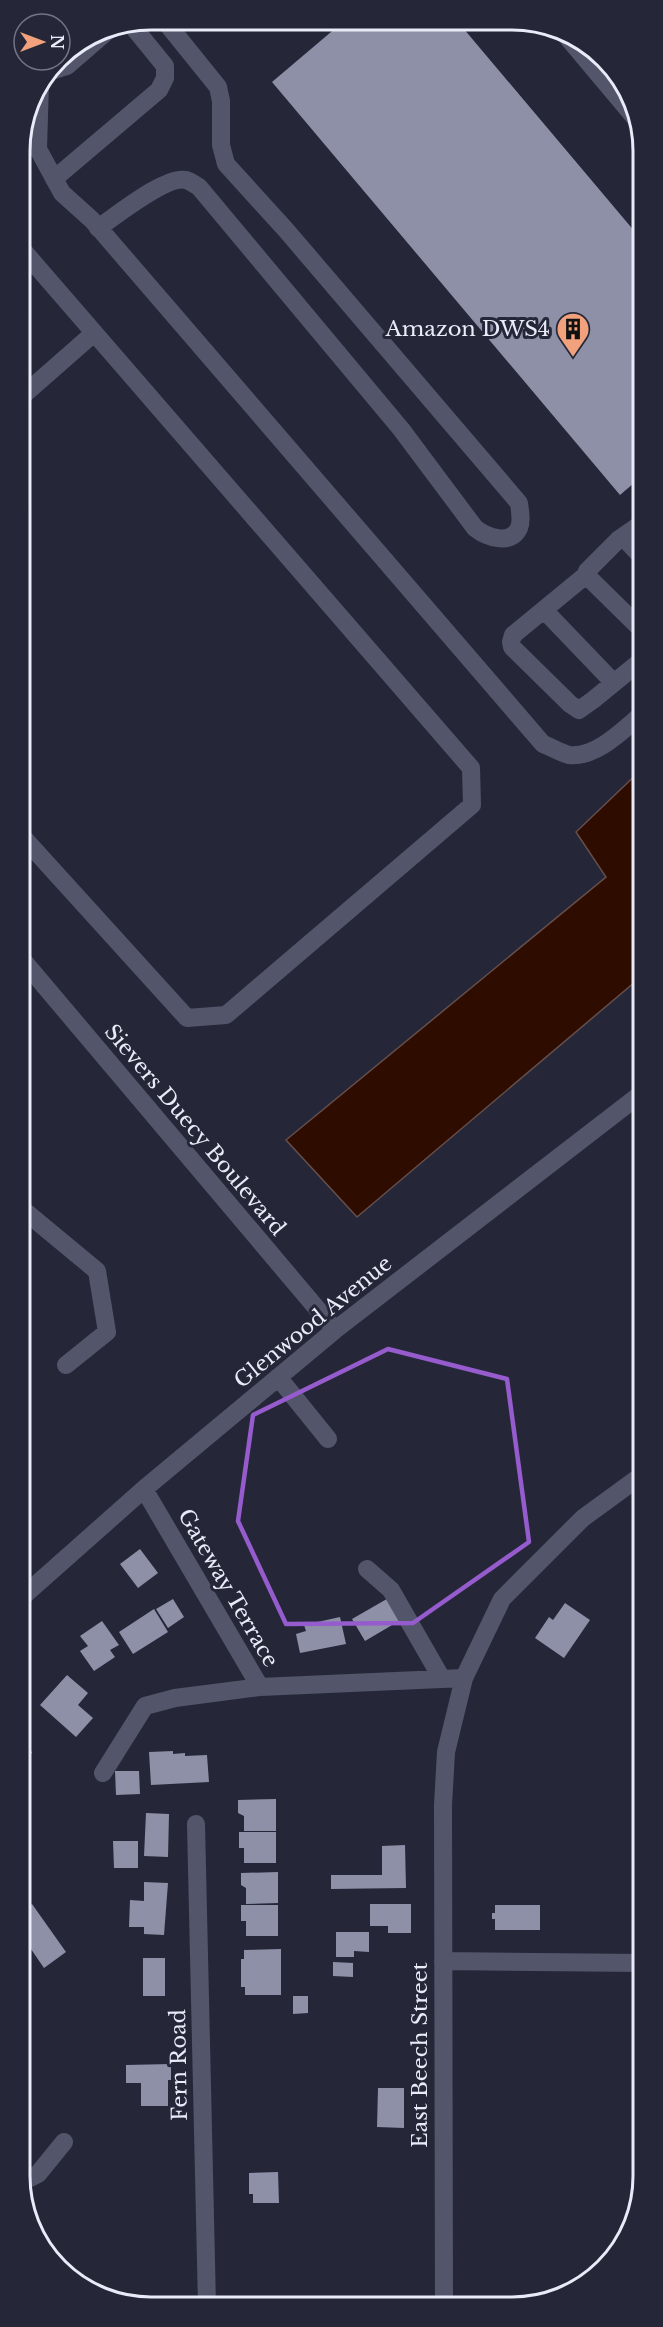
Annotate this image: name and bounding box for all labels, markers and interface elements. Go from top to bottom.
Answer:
north arrow [12,12,72,72]
text: N [47,34,67,50]
building icon: Amazon DWS4 [555,311,591,358]
place label: Amazon DWS4 [385,316,550,342]
street label: Sievers Duecy Boulevard [99,1019,291,1241]
street label: Glenwood Avenue [229,1250,397,1394]
street label: Gateway Terrace [172,1504,284,1672]
street label: East Beech Street [407,1962,433,2148]
street label: Fern Road [165,2009,193,2121]

